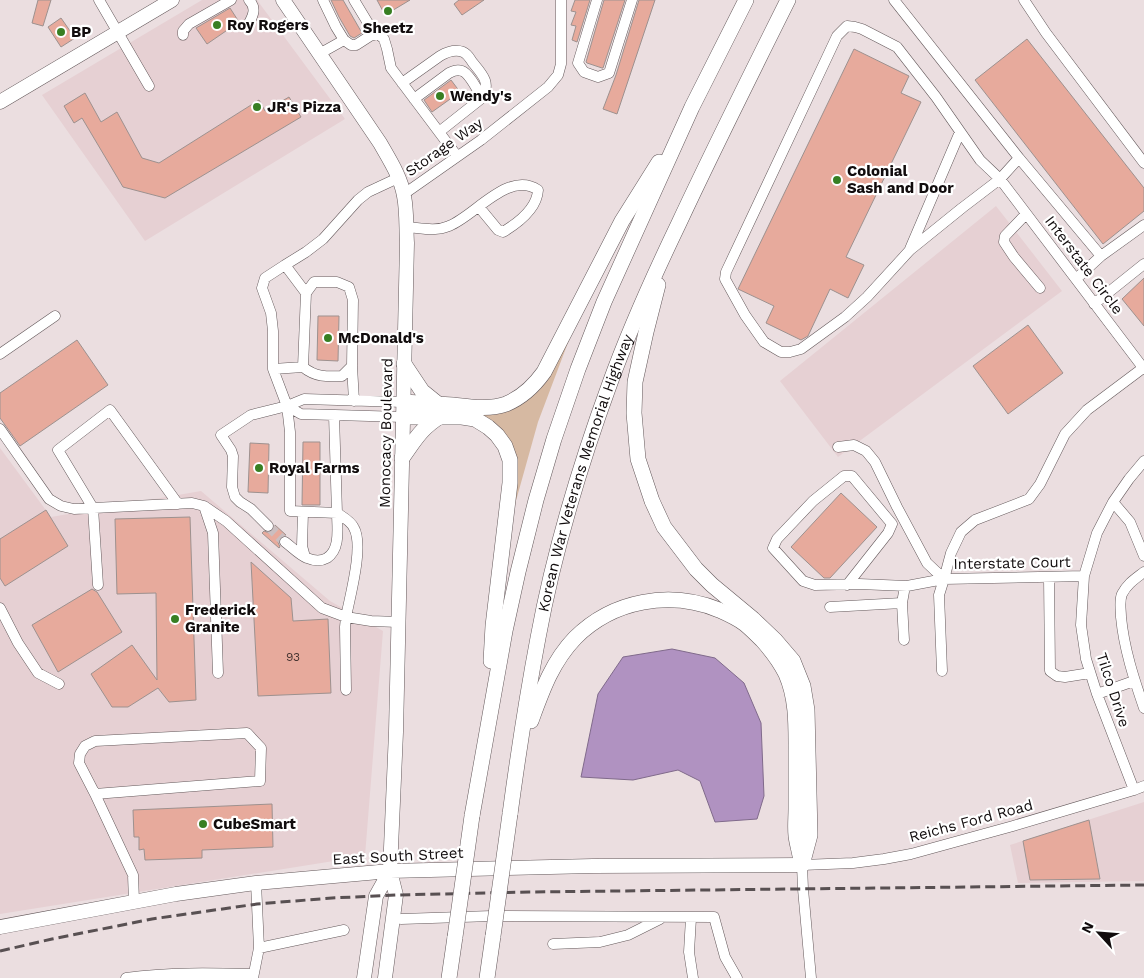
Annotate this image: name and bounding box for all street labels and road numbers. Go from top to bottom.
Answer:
street label: Storage Way [402,114,486,180]
street label: Interstate Circle [1041,212,1127,318]
street label: Korean War Veterans Memorial Highway [534,331,637,614]
street label: Monocacy Boulevard [376,358,396,508]
street label: Interstate Court [953,553,1071,573]
street label: Tilco Drive [1093,650,1133,730]
street label: Reichs Ford Road [907,796,1035,846]
street label: East South Street [332,844,465,868]

